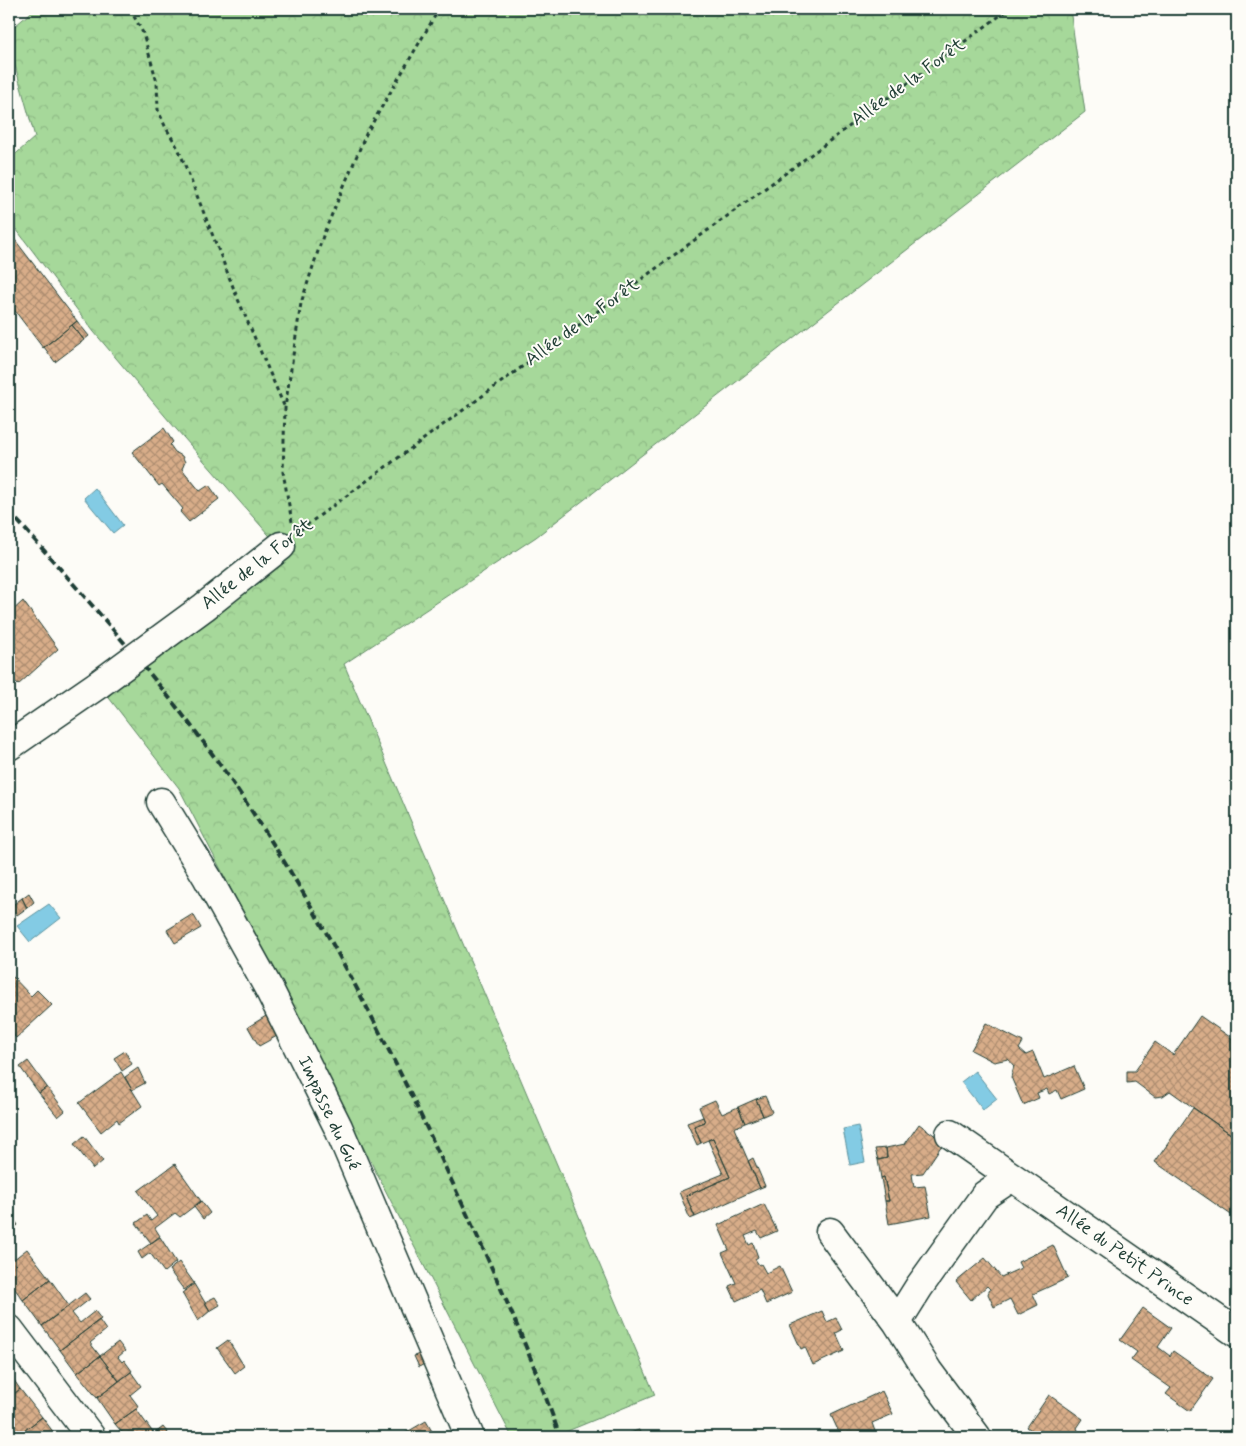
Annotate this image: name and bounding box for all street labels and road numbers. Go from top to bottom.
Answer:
street label: Allée de la Forêt [846,32,970,132]
street label: Allée de la Forêt [520,272,644,372]
street label: Allée de la Forêt [196,512,318,616]
street label: Impasse du Gué [292,1052,366,1174]
street label: Allée du Petit Prince [1051,1198,1199,1312]

